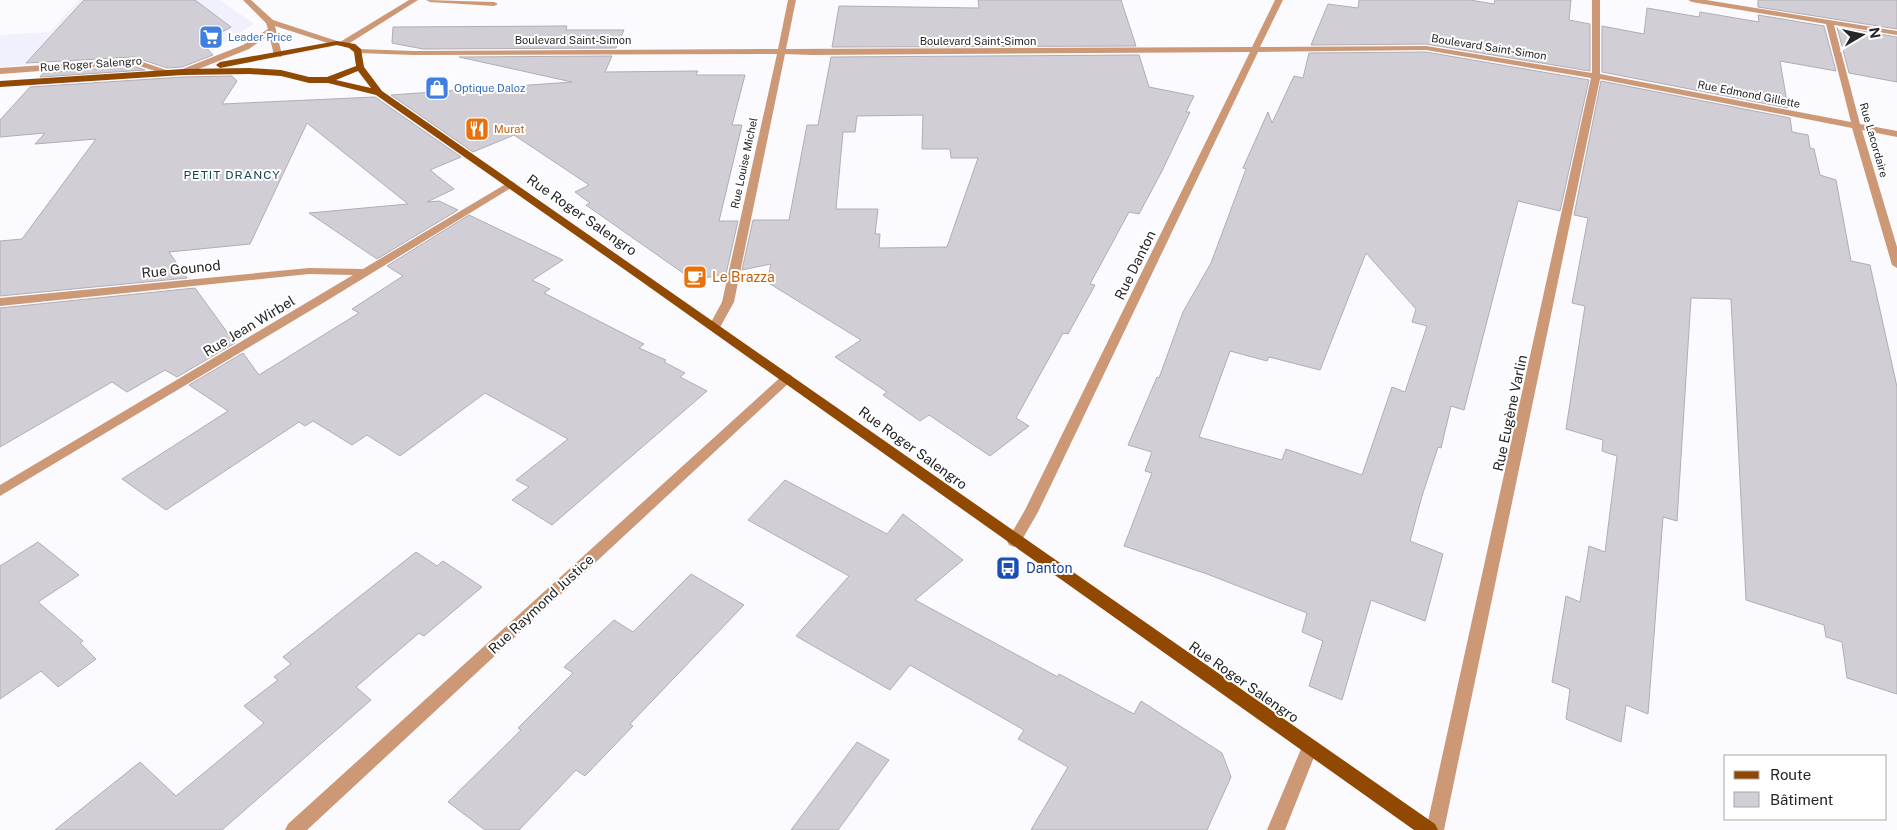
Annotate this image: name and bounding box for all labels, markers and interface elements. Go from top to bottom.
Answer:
north arrow [1837,10,1887,60]
supermarket icon: Leader Price [198,24,224,50]
text: N [1866,26,1884,40]
place label: Leader Price [228,31,292,43]
street label: Boulevard Saint-Simon [1430,32,1548,62]
street label: Boulevard Saint-Simon [515,34,631,46]
street label: Boulevard Saint-Simon [920,35,1036,47]
street label: Rue Roger Salengro [40,54,142,74]
shop icon: Optique Daloz [424,75,450,101]
street label: Rue Edmond Gillette [1697,78,1801,110]
place label: Optique Daloz [454,82,525,94]
street label: Rue Lacordaire [1858,101,1890,179]
restaurant icon: Murat [464,116,490,142]
street label: Rue Louise Michel [728,116,760,210]
place label: Murat [494,123,524,135]
district label: PETIT DRANCY [183,168,281,182]
street label: Rue Roger Salengro [524,171,640,259]
street label: Rue Danton [1111,228,1159,302]
street label: Rue Gounod [141,257,221,281]
cafe icon: Le Brazza [682,264,708,290]
place label: Le Brazza [712,269,775,285]
street label: Rue Jean Wirbel [200,292,298,360]
street label: Rue Eugène Varlin [1490,353,1530,473]
street label: Rue Roger Salengro [856,403,970,493]
street label: Rue Raymond Justice [485,551,597,657]
bus stop icon: Danton [995,555,1021,581]
place label: Danton [1026,560,1072,576]
street label: Rue Roger Salengro [1186,638,1302,726]
legend [1724,755,1887,820]
text: Route [1770,766,1811,783]
text: Bâtiment [1770,791,1833,808]

